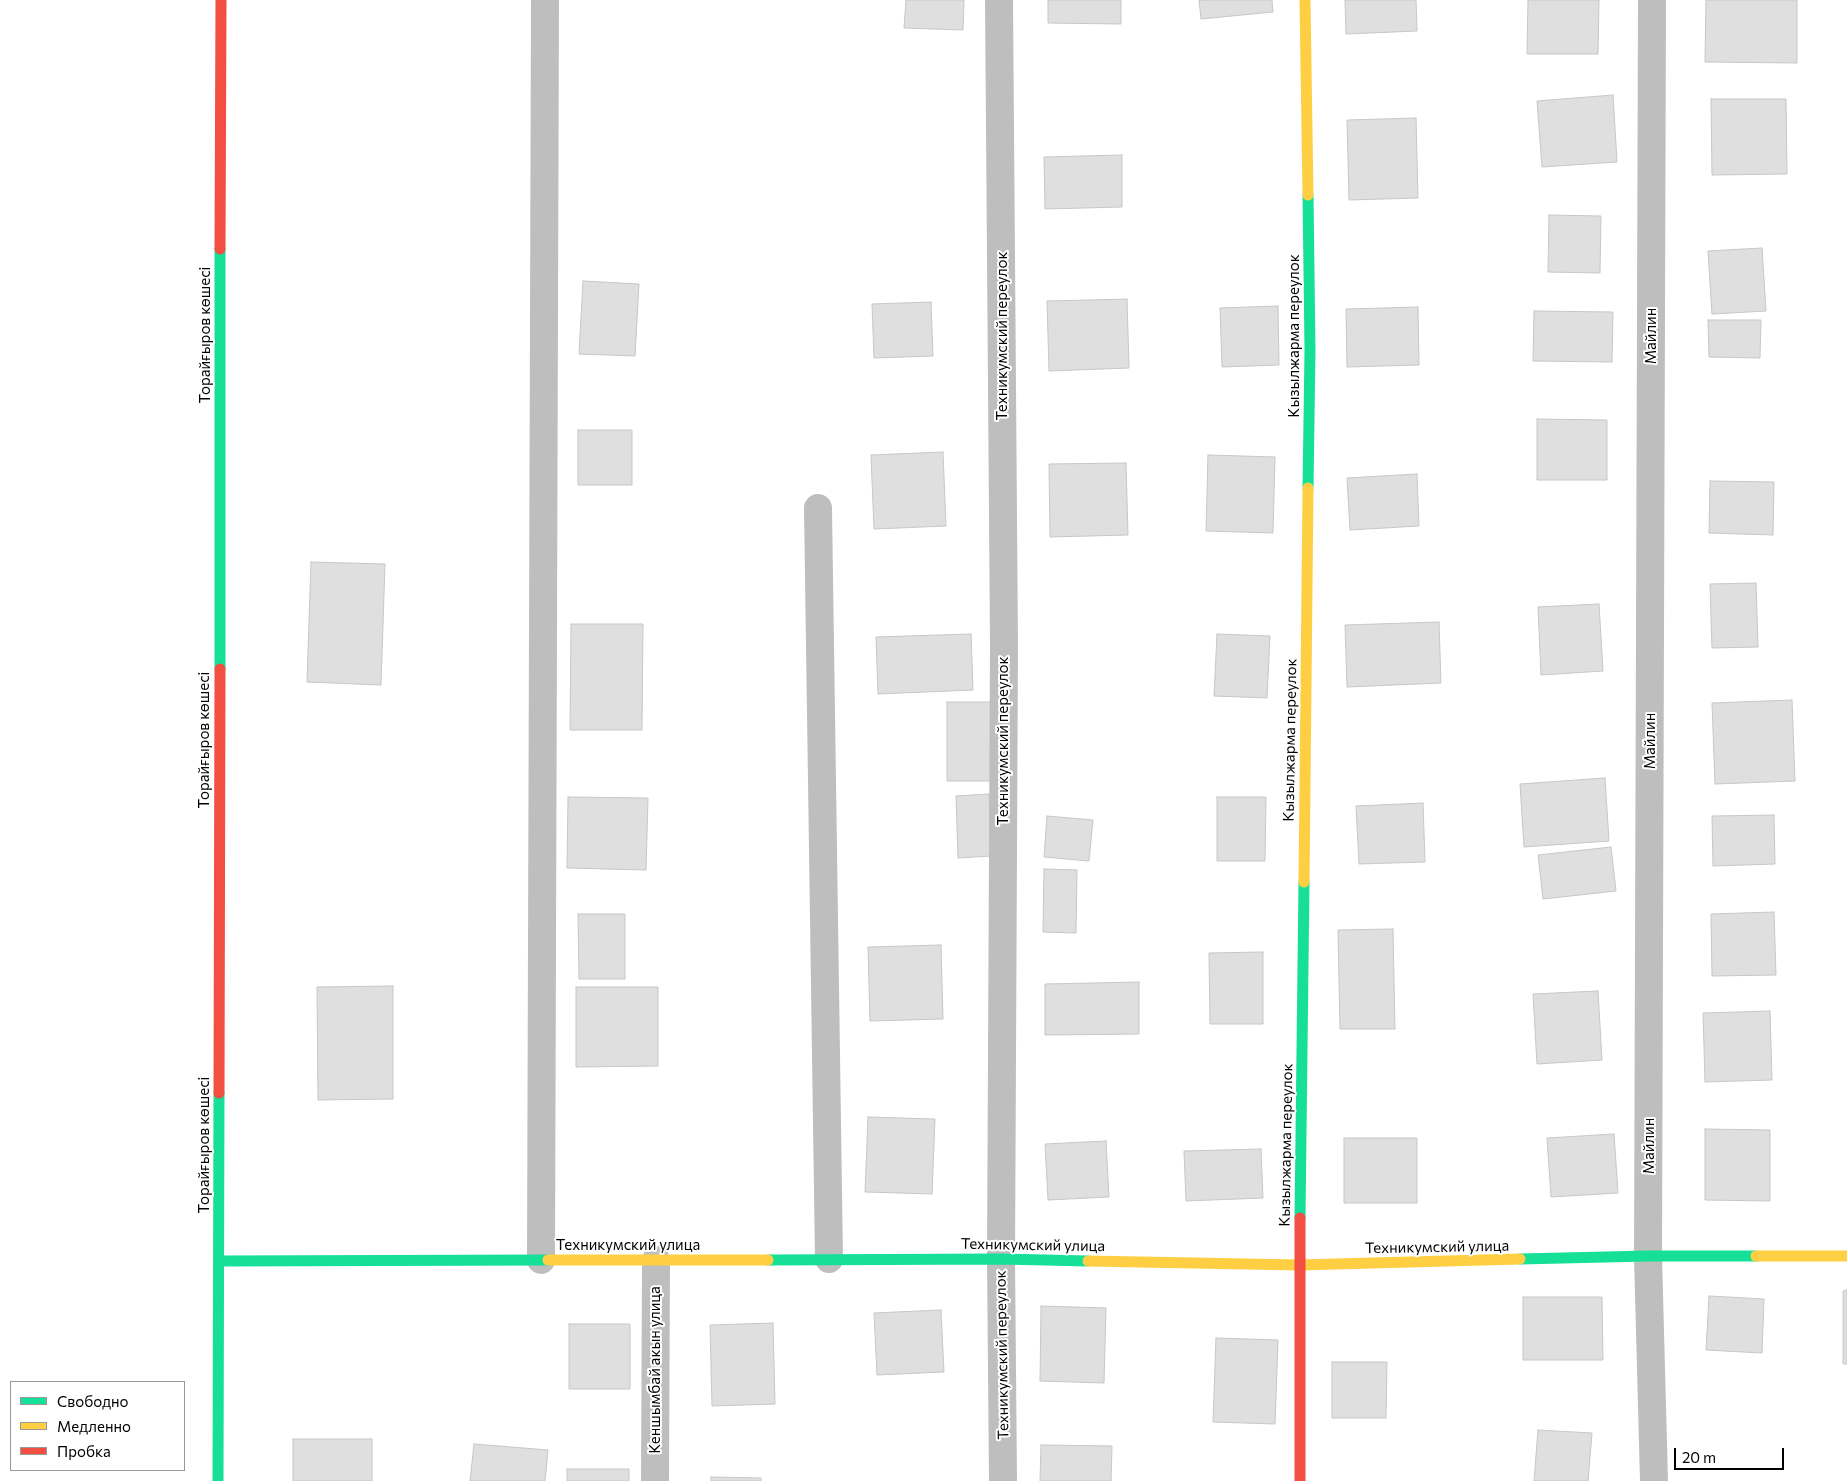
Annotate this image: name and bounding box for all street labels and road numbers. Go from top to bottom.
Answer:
street label: Техникумский переулок [993,251,1011,421]
street label: Кызылжарма переулок [1285,254,1303,418]
street label: Торайғыров көшесі [196,267,214,403]
street label: Майлин [1642,308,1660,364]
street label: Техникумский переулок [994,656,1012,826]
street label: Кызылжарма переулок [1280,658,1300,822]
street label: Торайғыров көшесі [195,672,213,808]
street label: Майлин [1641,713,1659,769]
street label: Кызылжарма переулок [1276,1063,1296,1227]
street label: Торайғыров көшесі [195,1077,213,1213]
street label: Майлин [1640,1118,1658,1174]
street label: Техникумский улица [961,1235,1105,1255]
street label: Техникумский улица [556,1236,700,1254]
street label: Техникумский улица [1365,1237,1509,1257]
street label: Техникумский переулок [992,1270,1012,1440]
street label: Кеншымбай акын улица [646,1286,664,1454]

